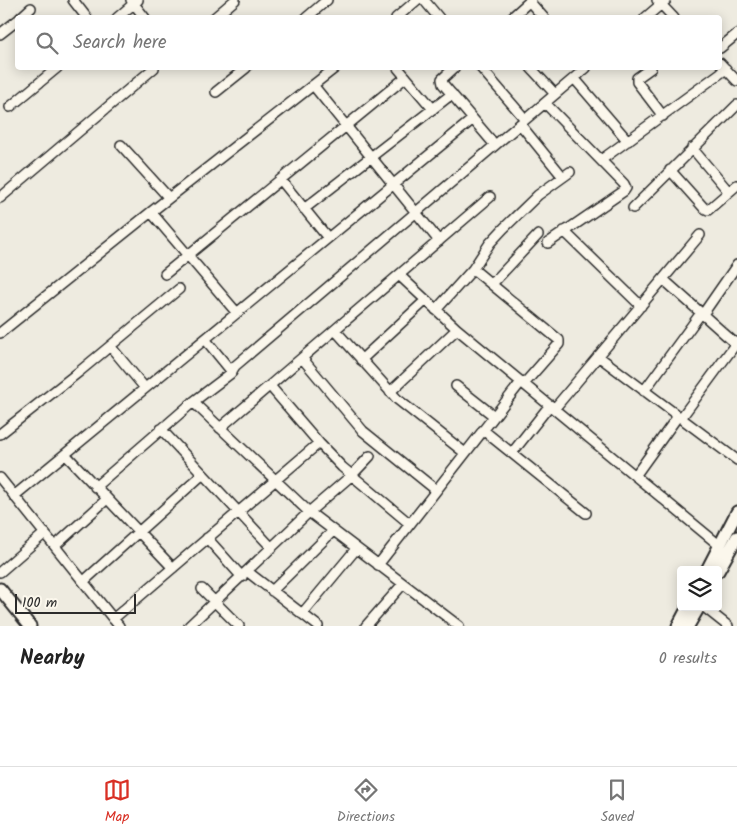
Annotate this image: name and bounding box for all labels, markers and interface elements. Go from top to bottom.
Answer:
search box [15,15,722,70]
text: Search here [73,28,167,58]
icon: search [33,29,61,57]
map controls [677,566,722,611]
button: layers [677,566,722,611]
scale bar [15,591,136,614]
text: 100 m [22,592,57,614]
text: Nearby [20,642,85,675]
text: 0 results [659,646,717,671]
tab: Map [103,776,131,828]
tab: Directions [337,776,395,828]
tab: Saved [601,776,634,828]

